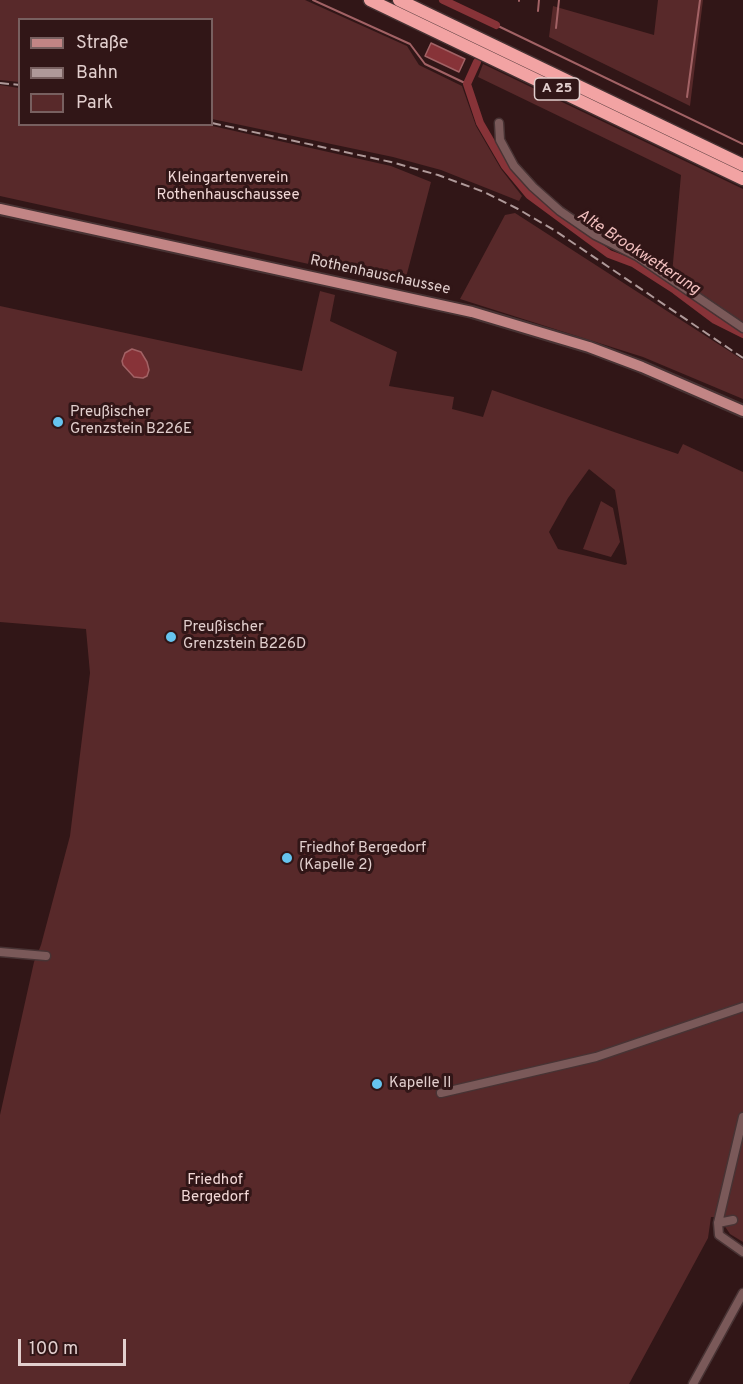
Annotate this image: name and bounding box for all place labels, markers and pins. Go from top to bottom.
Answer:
place label: Preußischer Grenzstein B226E [70,404,192,439]
marker: Preußischer Grenzstein B226E [51,415,65,429]
place label: Preußischer Grenzstein B226D [183,619,306,654]
marker: Preußischer Grenzstein B226D [164,630,178,644]
place label: Friedhof Bergedorf (Kapelle 2) [299,840,426,875]
marker: Friedhof Bergedorf (Kapelle 2) [280,851,294,865]
place label: Kapelle II [389,1075,451,1093]
marker: Kapelle II [370,1077,384,1091]

